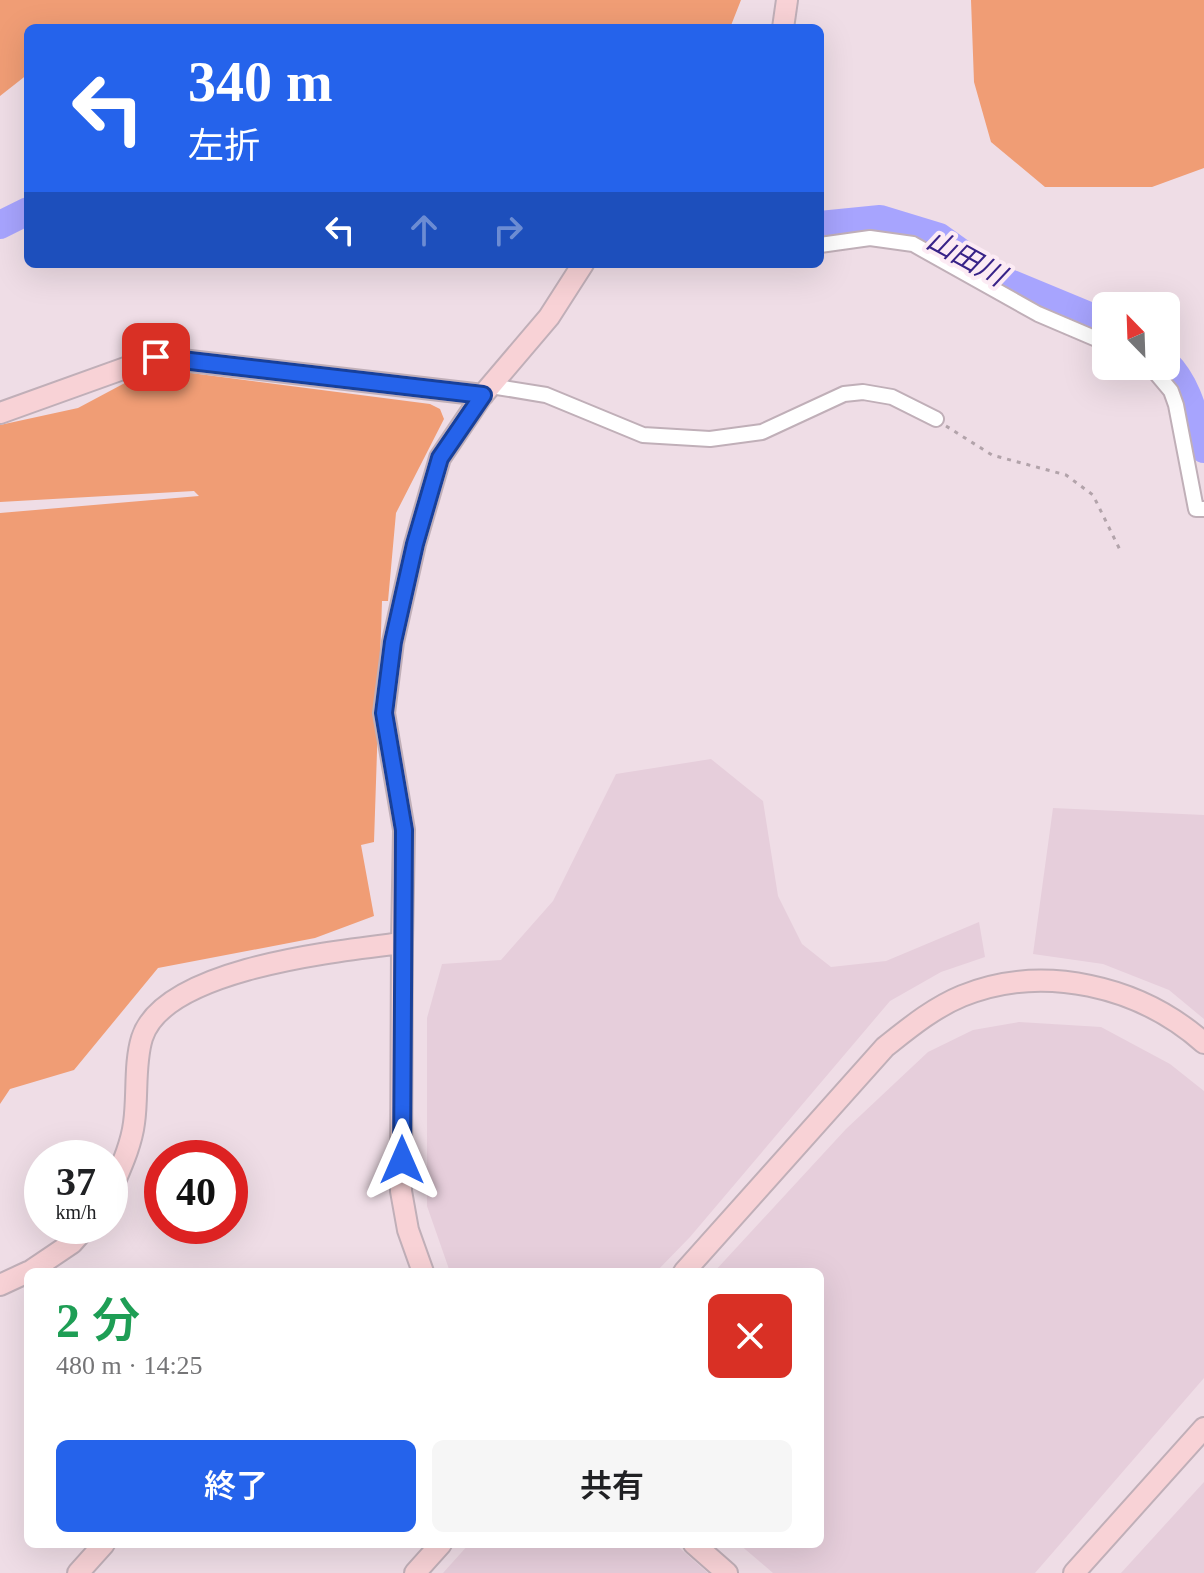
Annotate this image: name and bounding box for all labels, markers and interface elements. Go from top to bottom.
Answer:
text: 340 m [188,51,333,113]
icon: left [56,56,160,160]
text: 左折 [188,126,260,166]
icon: left [318,208,362,252]
icon: ahead [402,208,446,252]
icon: right [486,208,530,252]
water label: 山田川 [922,224,1013,293]
north arrow [1092,292,1180,380]
map controls [1092,292,1180,380]
pin [122,323,190,391]
icon: arrive [134,335,178,379]
position arrow [360,1118,444,1202]
speed limit sign: 40 [144,1140,248,1244]
text: 37 [56,1159,96,1204]
text: km/h [55,1201,97,1223]
text: 2 分 [56,1294,140,1347]
button: close [708,1294,792,1378]
text: 480 m · 14:25 [56,1351,203,1380]
button: 終了 [56,1440,416,1532]
button: 共有 [432,1440,792,1532]

